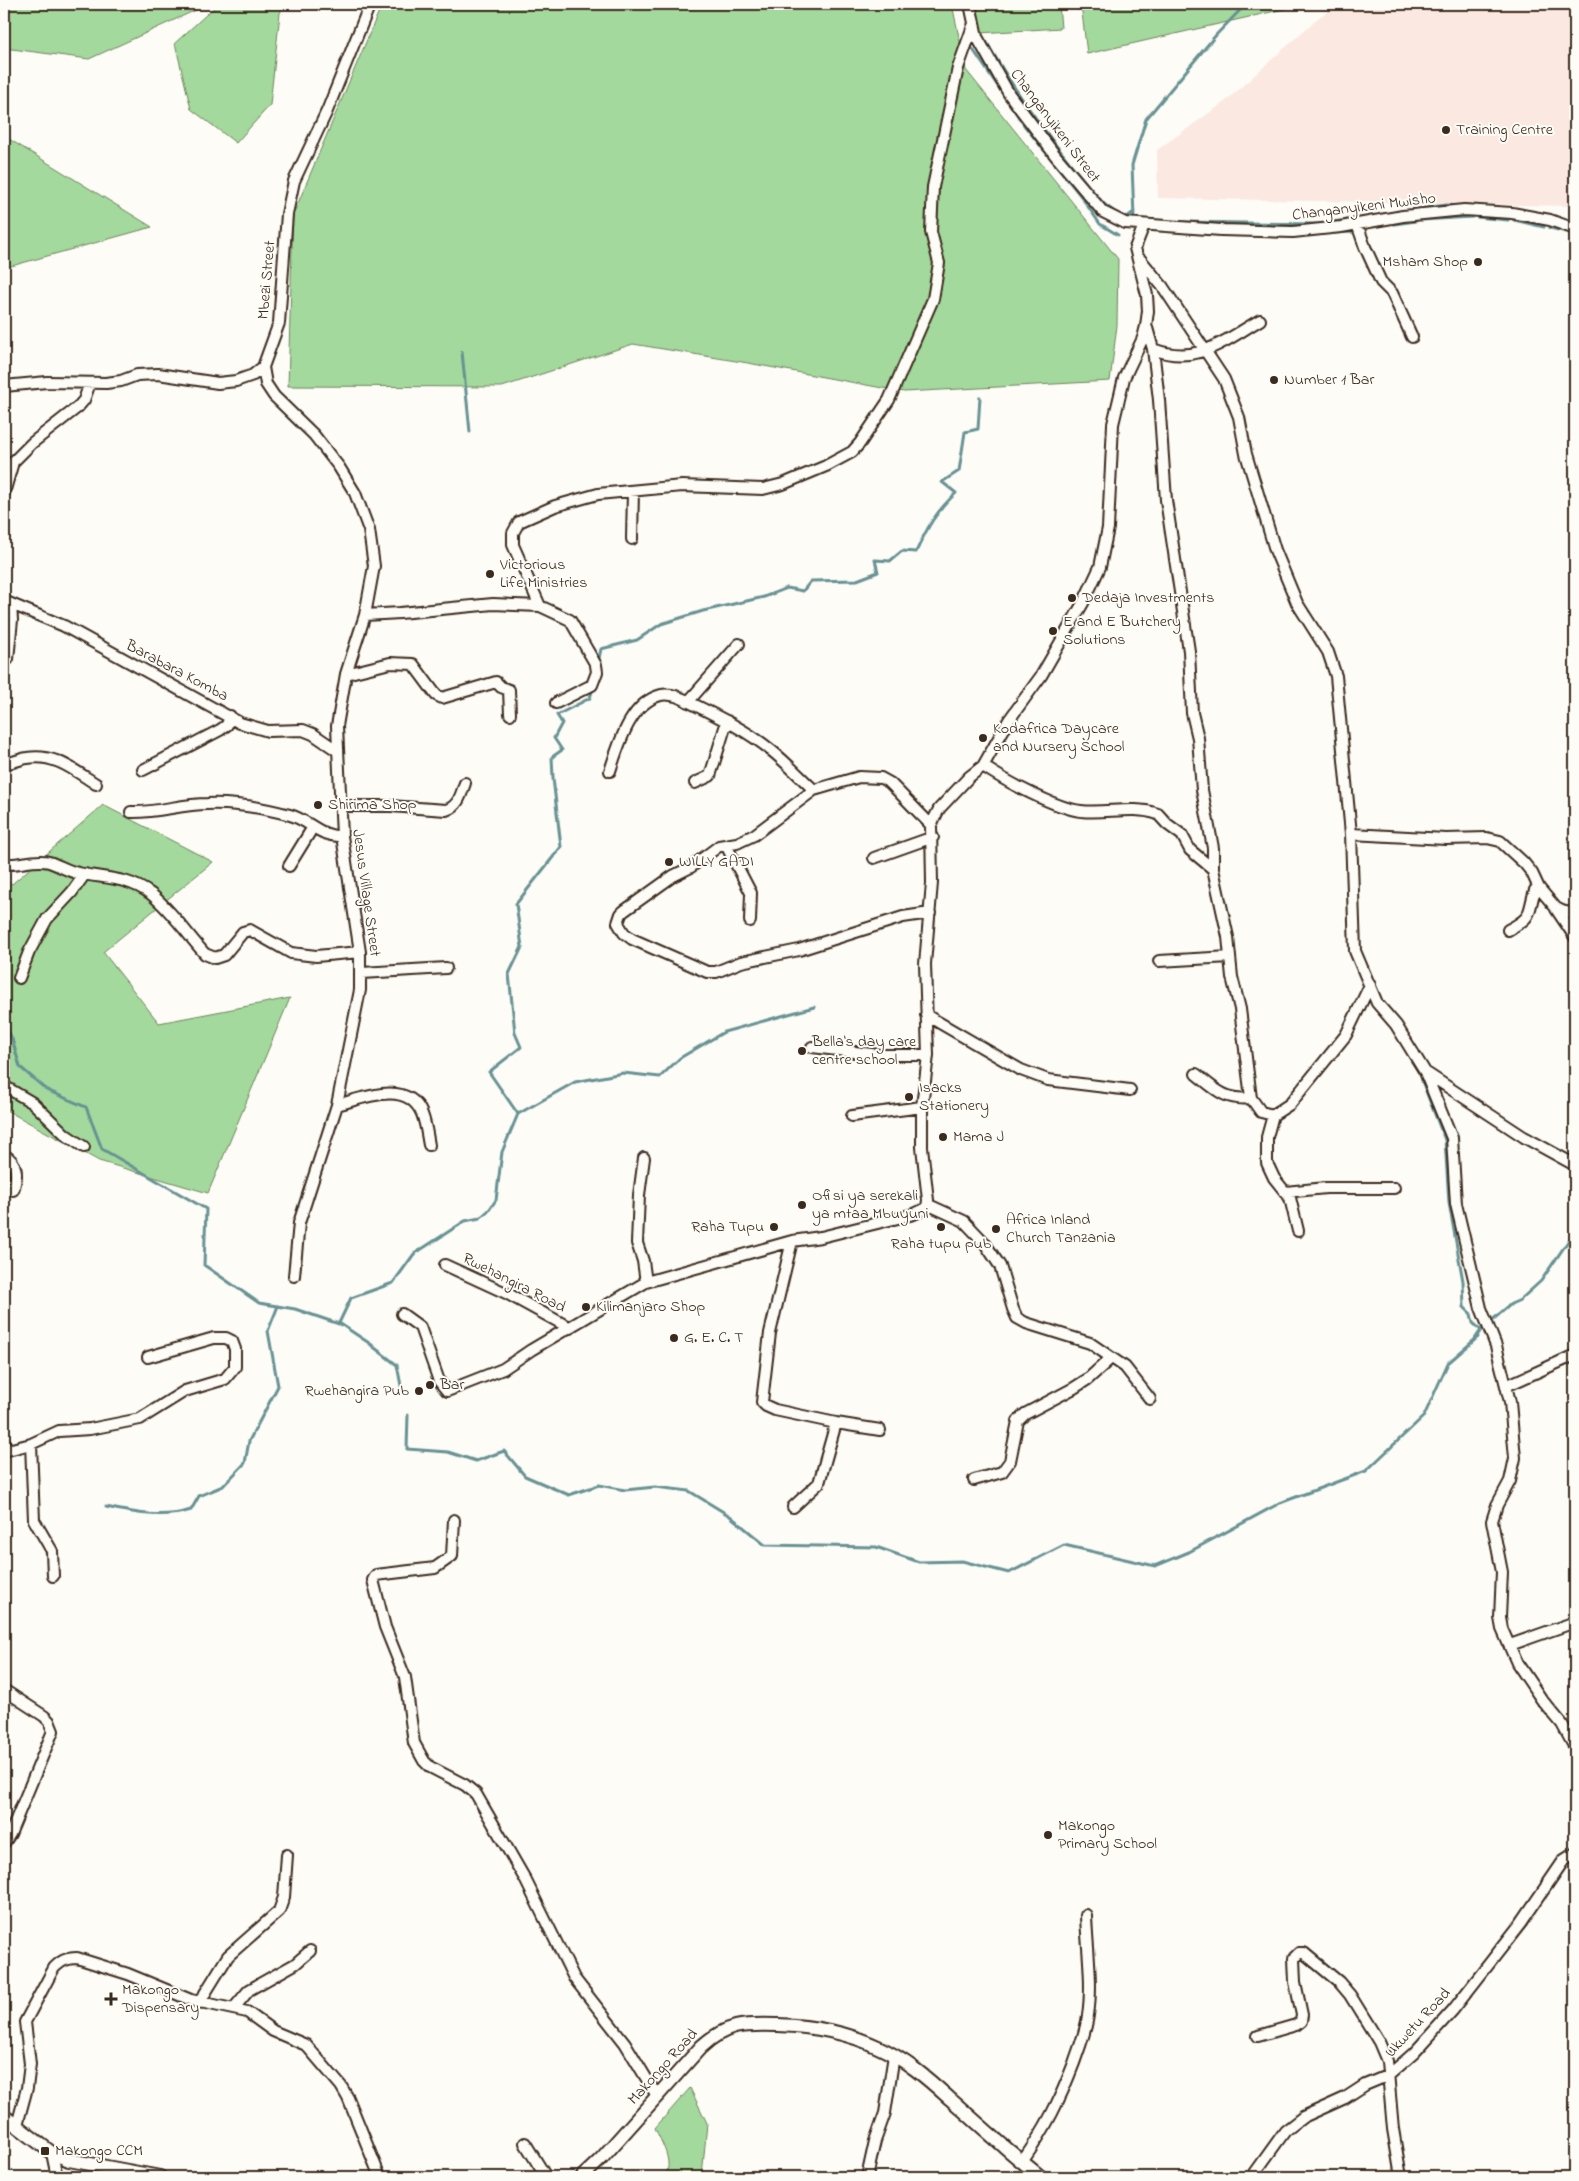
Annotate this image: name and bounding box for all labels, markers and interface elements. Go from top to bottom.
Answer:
street label: Changanyikeni Street [1004,64,1106,189]
place label: Training Centre [1456,118,1554,142]
marker: Training Centre [1440,124,1452,136]
street label: Changanyikeni Mwisho [1291,186,1437,228]
street label: Mbezi Street [252,239,282,321]
place label: Msham Shop [1383,250,1468,274]
marker: Msham Shop [1472,256,1484,268]
place label: Number 1 Bar [1284,368,1374,392]
marker: Number 1 Bar [1268,374,1280,386]
place label: Victorious Life Ministries [499,553,587,595]
marker: Victorious Life Ministries [484,568,496,580]
place label: Dedaja Investments [1081,586,1214,610]
marker: Dedaja Investments [1066,592,1078,604]
place label: E and E Butchery Solutions [1063,610,1181,652]
marker: E and E Butchery Solutions [1047,625,1059,637]
street label: Barabara Komba [120,633,233,708]
place label: Kodafrica Daycare and Nursery School [993,717,1125,759]
marker: Kodafrica Daycare and Nursery School [977,732,989,744]
place label: Shirima Shop [328,793,417,817]
marker: Shirima Shop [312,799,324,811]
street label: Jesus Village Street [345,828,387,959]
place label: WILLY GADI [679,850,754,874]
marker: WILLY GADI [663,856,675,868]
place label: Bella's day care centre school [811,1030,917,1072]
marker: Bella's day care centre school [796,1045,808,1057]
place label: Isacks Stationery [919,1076,989,1118]
marker: Isacks Stationery [903,1091,915,1103]
place label: Mama J [953,1125,1004,1149]
marker: Mama J [937,1131,949,1143]
place label: Ofisi ya serekali ya mtaa Mbuyuni [812,1184,929,1226]
marker: Ofisi ya serekali ya mtaa Mbuyuni [796,1199,808,1211]
place label: Africa Inland Church Tanzania [1006,1208,1116,1250]
place label: Raha Tupu [691,1215,764,1239]
marker: Raha Tupu [768,1221,780,1233]
marker: Raha tupu pub [935,1221,947,1233]
marker: Africa Inland Church Tanzania [990,1223,1002,1235]
place label: Raha tupu pub [891,1232,992,1256]
street label: Rwehangira Road [458,1247,570,1319]
place label: Kilimanjaro Shop [596,1295,705,1319]
marker: Kilimanjaro Shop [580,1301,592,1313]
place label: G. E. C. T [684,1326,743,1350]
marker: G. E. C. T [668,1332,680,1344]
place label: Bar [439,1373,464,1397]
place label: Rwehangira Pub [305,1379,410,1403]
marker: Bar [424,1379,436,1391]
marker: Rwehangira Pub [413,1385,425,1397]
place label: Makongo Primary School [1058,1814,1157,1856]
marker: Makongo Primary School [1042,1829,1054,1841]
place label: Makongo Dispensary [121,1978,199,2020]
street label: Ukwetu Road [1379,1983,1457,2063]
marker: Makongo Dispensary [104,1992,118,2006]
street label: Makongo Road [622,2023,704,2111]
place label: Makongo CCM [55,2139,143,2163]
marker: Makongo CCM [39,2145,51,2157]

